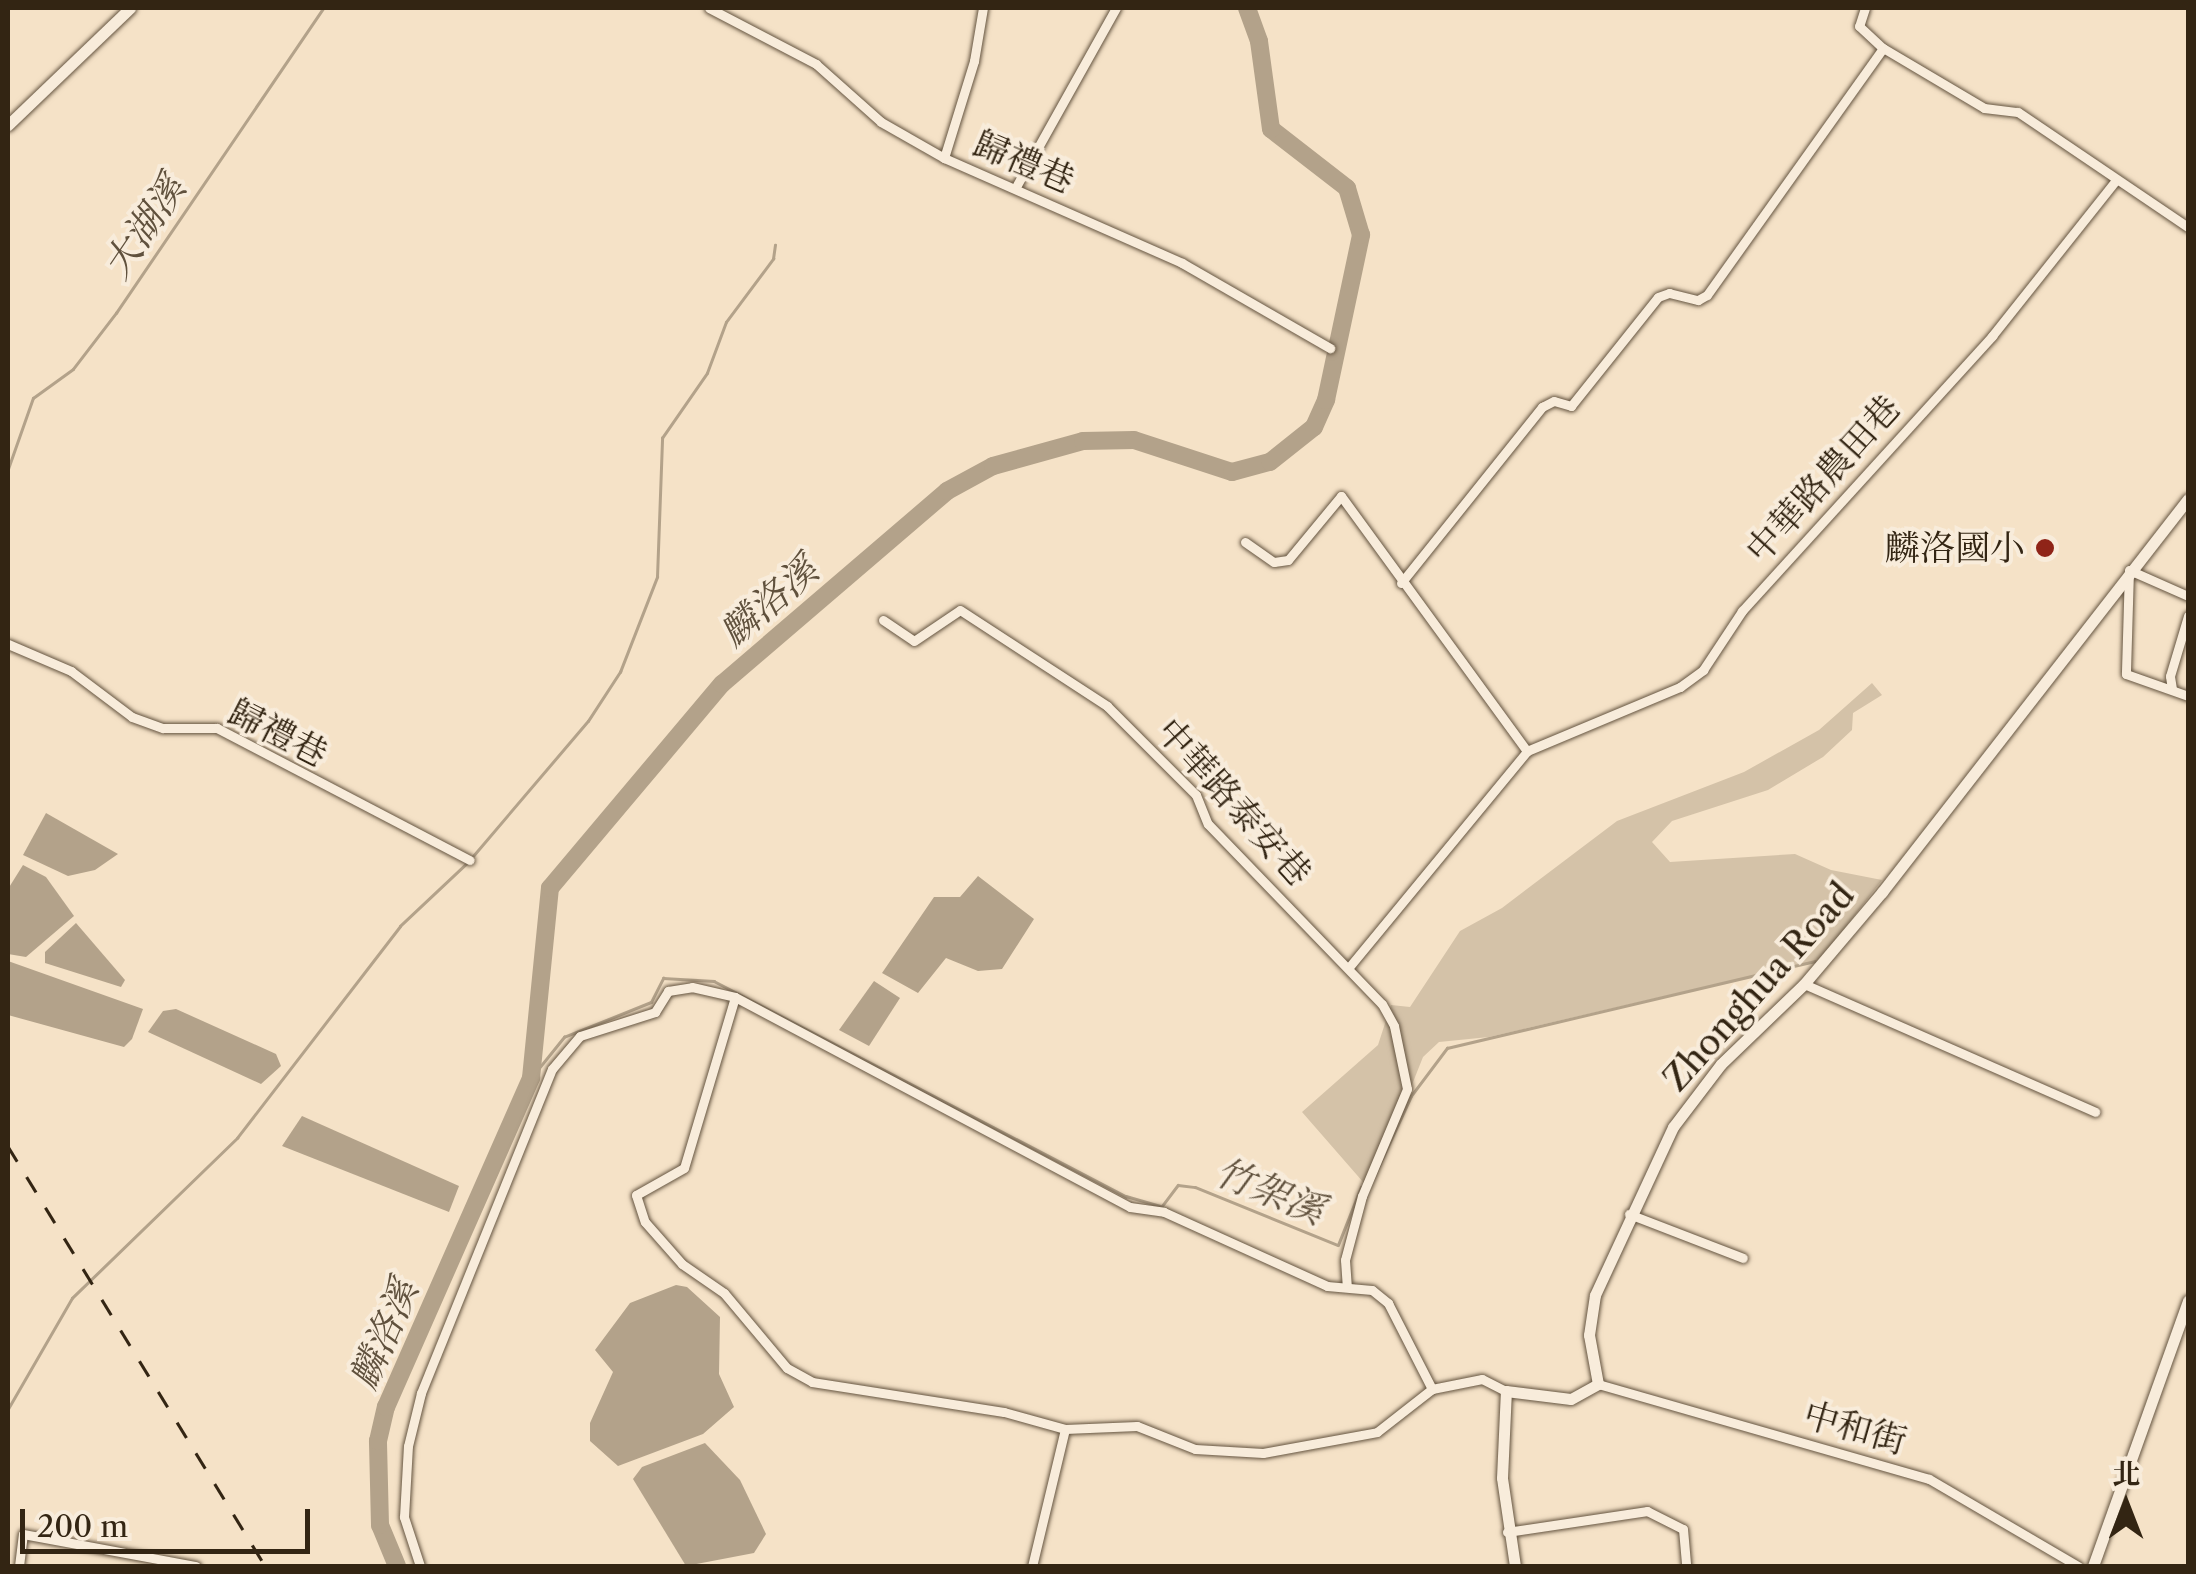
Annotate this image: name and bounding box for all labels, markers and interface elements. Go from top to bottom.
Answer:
street label: 歸禮巷 [967,122,1081,202]
water label: 大湖溪 [93,167,195,287]
street label: 中華路農田巷 [1737,387,1909,571]
place label: 麟洛國小 [1885,527,2025,569]
marker: 麟洛國小 [2034,537,2056,559]
water label: 麟洛溪 [711,546,827,656]
street label: 歸禮巷 [222,690,334,776]
street label: 中華路泰安巷 [1148,710,1320,894]
street label: Zhonghua Road [1655,874,1863,1100]
water label: 竹架溪 [1209,1149,1331,1233]
water label: 麟洛溪 [341,1273,427,1395]
street label: 中和街 [1799,1393,1911,1463]
north arrow [2076,1454,2176,1554]
text: 北 [2112,1457,2140,1491]
scale bar [25,1489,315,1551]
text: 200 m [37,1508,128,1545]

